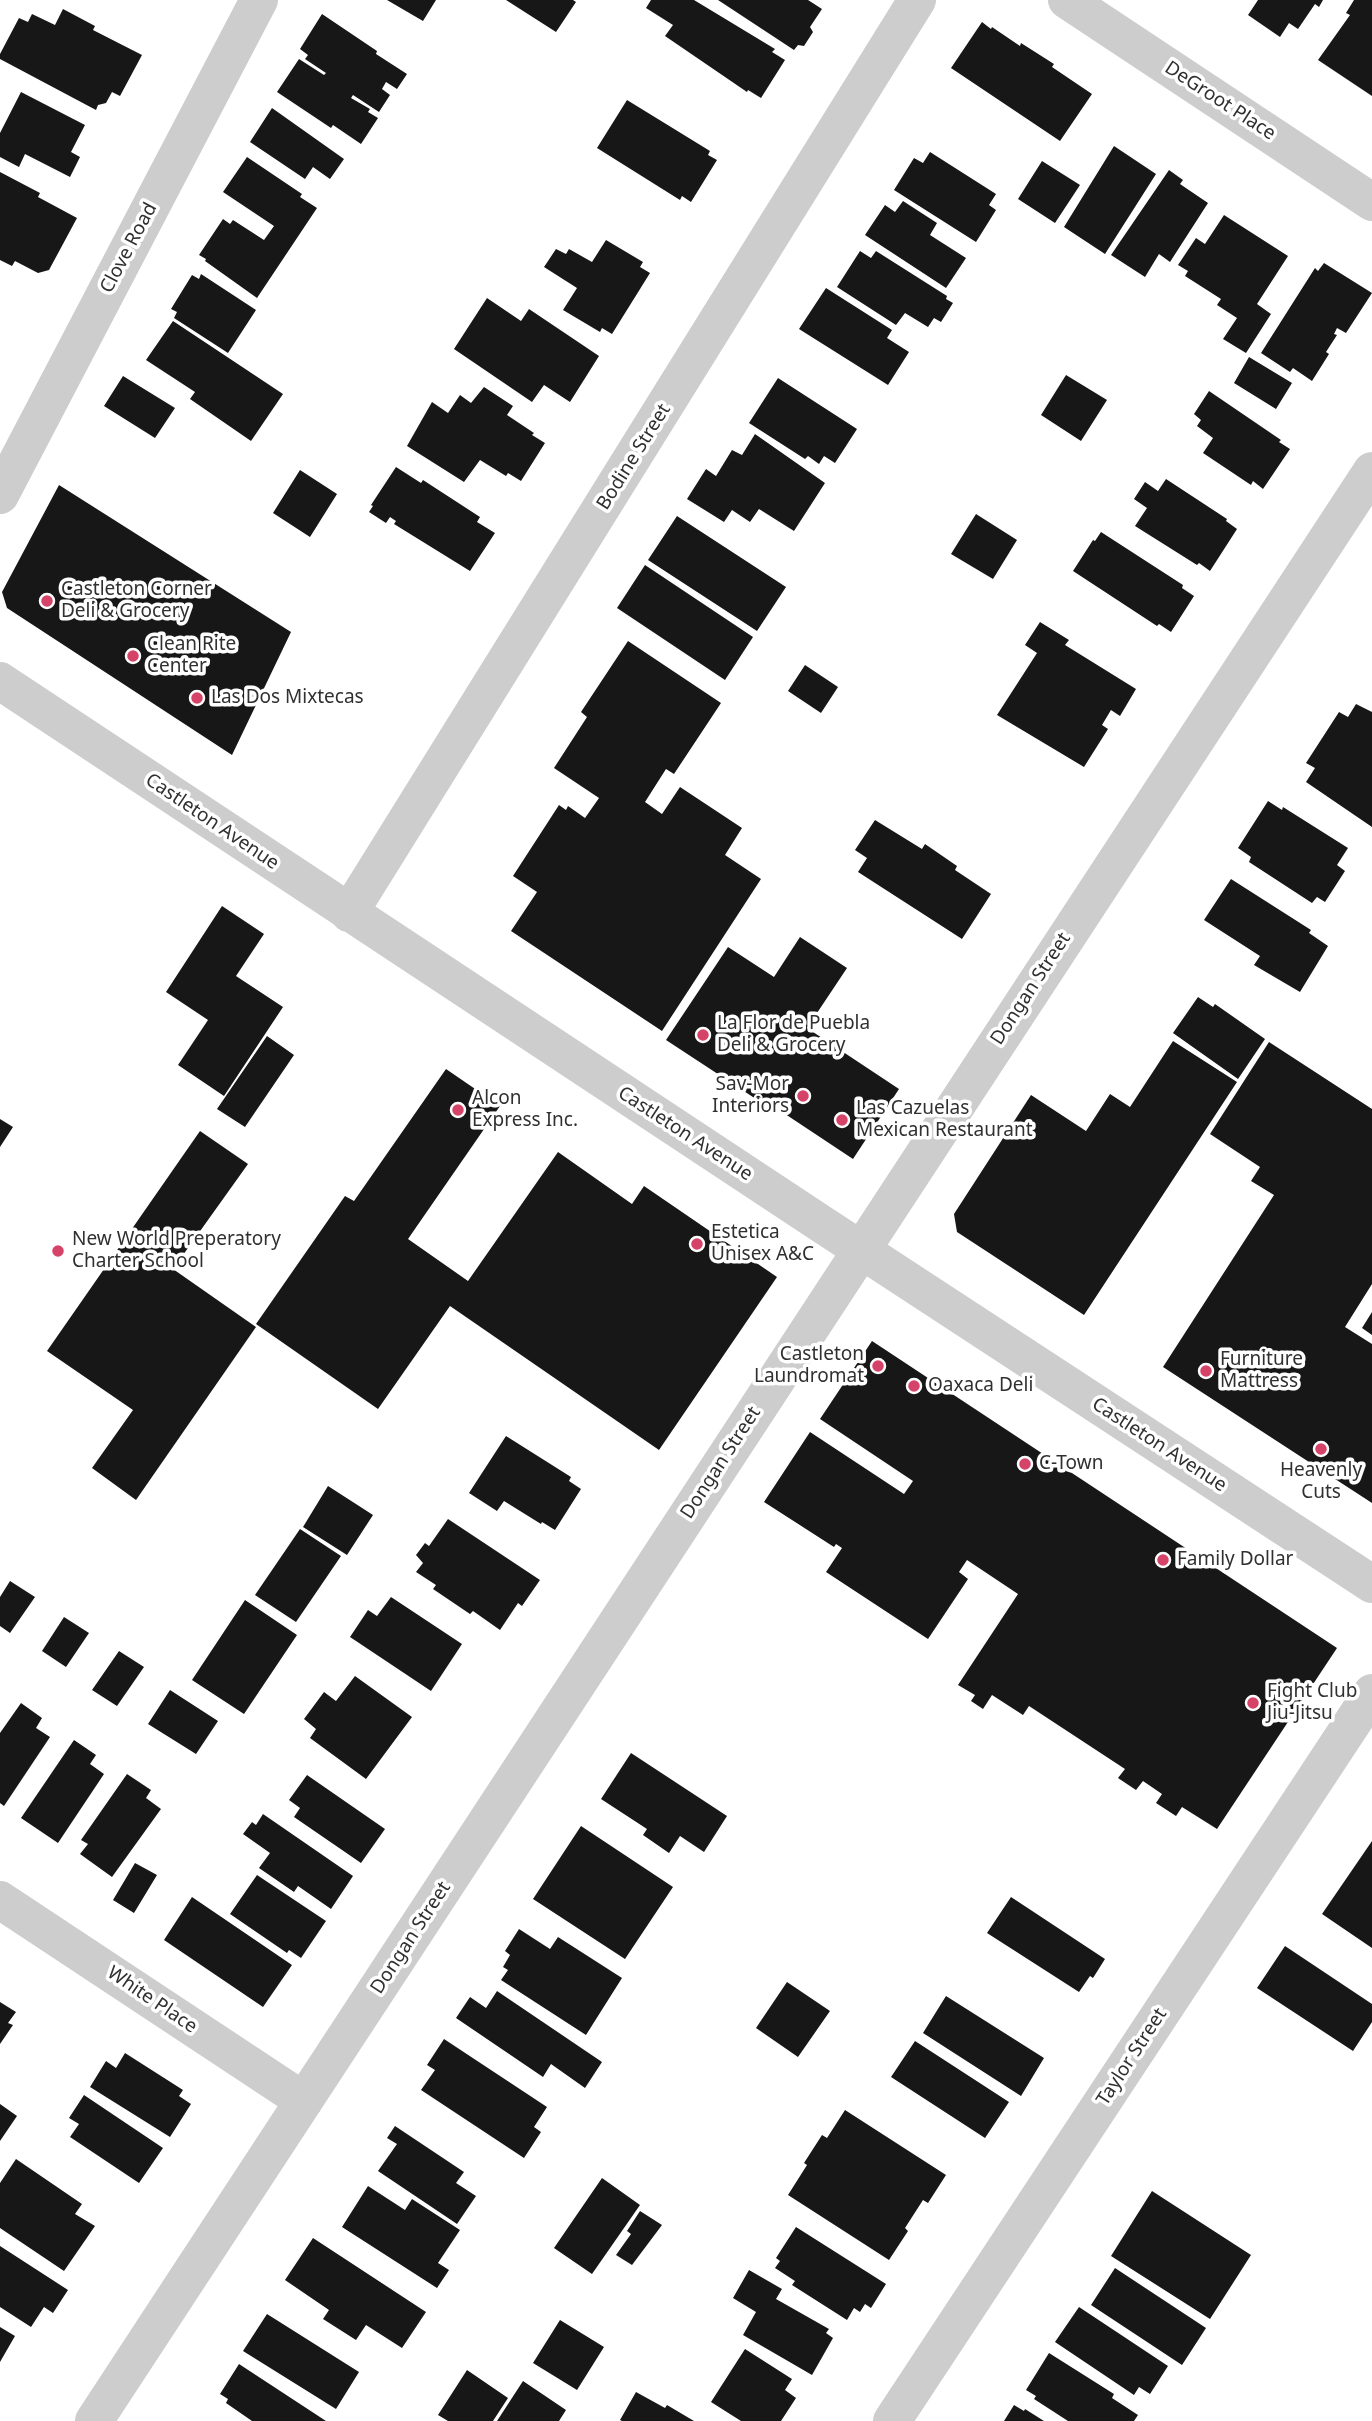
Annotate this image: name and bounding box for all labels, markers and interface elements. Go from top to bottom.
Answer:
street label: DeGroot Place [1160,57,1280,145]
street label: Clove Road [96,199,162,297]
street label: Bodine Street [592,400,676,514]
place label: Castleton Corner Deli & Grocery [61,579,212,623]
marker: Castleton Corner Deli & Grocery [39,593,55,609]
place label: Clean Rite Center [147,634,236,678]
marker: Clean Rite Center [125,648,141,664]
place label: Las Dos Mixtecas [211,687,364,709]
marker: Las Dos Mixtecas [189,690,205,706]
street label: Castleton Avenue [141,769,283,875]
street label: Dongan Street [986,929,1076,1049]
place label: La Flor de Puebla Deli & Grocery [717,1013,870,1057]
marker: La Flor de Puebla Deli & Grocery [695,1027,711,1043]
place label: Sav-Mor Interiors [712,1074,789,1118]
street label: Castleton Avenue [613,1082,757,1186]
place label: Alcon Express Inc. [472,1088,578,1132]
marker: Sav-Mor Interiors [795,1088,811,1104]
place label: Las Cazuelas Mexican Restaurant [856,1098,1033,1142]
marker: Alcon Express Inc. [450,1102,466,1118]
marker: Las Cazuelas Mexican Restaurant [834,1112,850,1128]
place label: Estetica Unisex A&C [711,1222,814,1266]
place label: New World Preperatory Charter School [72,1229,281,1273]
marker: Estetica Unisex A&C [689,1236,705,1252]
marker: New World Preperatory Charter School [50,1243,66,1259]
place label: Castleton Laundromat [754,1344,864,1388]
place label: Furniture Mattress [1220,1349,1303,1393]
marker: Castleton Laundromat [870,1358,886,1374]
marker: Furniture Mattress [1198,1363,1214,1379]
place label: Oaxaca Deli [928,1375,1033,1397]
marker: Oaxaca Deli [906,1378,922,1394]
street label: Castleton Avenue [1087,1393,1231,1497]
street label: Dongan Street [676,1403,766,1523]
marker: Heavenly Cuts [1313,1441,1329,1457]
place label: C-Town [1039,1453,1103,1475]
marker: C-Town [1017,1456,1033,1472]
place label: Heavenly Cuts [1280,1460,1362,1504]
place label: Family Dollar [1177,1549,1293,1571]
marker: Family Dollar [1155,1552,1171,1568]
place label: Fight Club Jiu-Jitsu [1267,1681,1357,1725]
marker: Fight Club Jiu-Jitsu [1245,1695,1261,1711]
street label: Dongan Street [366,1878,456,1998]
street label: White Place [103,1962,201,2038]
street label: Taylor Street [1092,2004,1172,2110]

